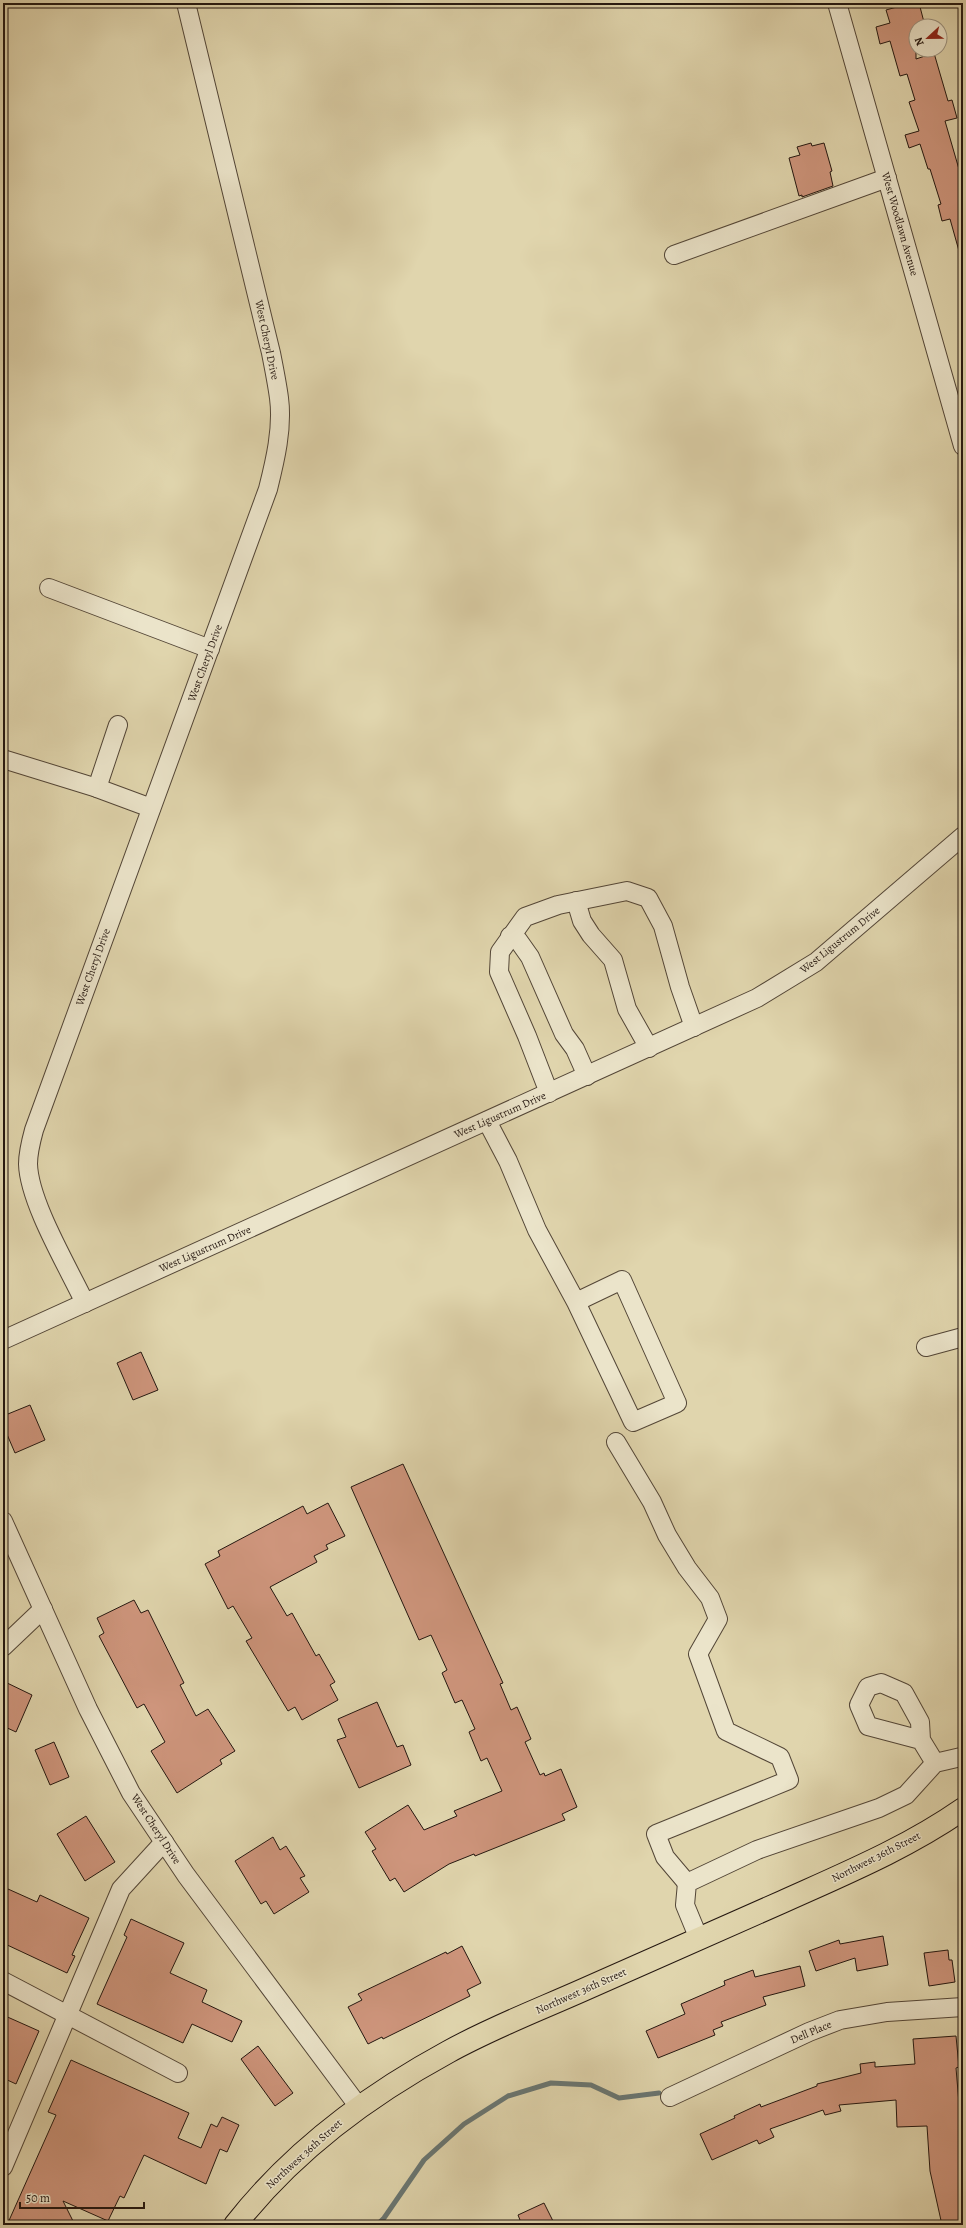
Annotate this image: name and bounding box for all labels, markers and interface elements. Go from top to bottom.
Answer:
north arrow [908,18,948,58]
text: N [911,35,928,48]
street label: West Woodlawn Avenue [878,169,922,278]
street label: West Cheryl Drive [251,298,283,381]
street label: West Cheryl Drive [184,622,226,705]
street label: West Ligustrum Drive [796,903,883,978]
street label: West Cheryl Drive [72,926,114,1009]
street label: West Ligustrum Drive [451,1088,548,1142]
street label: West Ligustrum Drive [156,1222,253,1276]
street label: West Cheryl Drive [127,1790,184,1867]
street label: Northwest 36th Street [829,1828,923,1886]
street label: Northwest 36th Street [533,1964,629,2018]
street label: Dell Place [788,2017,834,2047]
street label: Northwest 36th Street [263,2115,346,2192]
scale bar [20,2184,144,2210]
text: 50 m [26,2190,50,2206]

